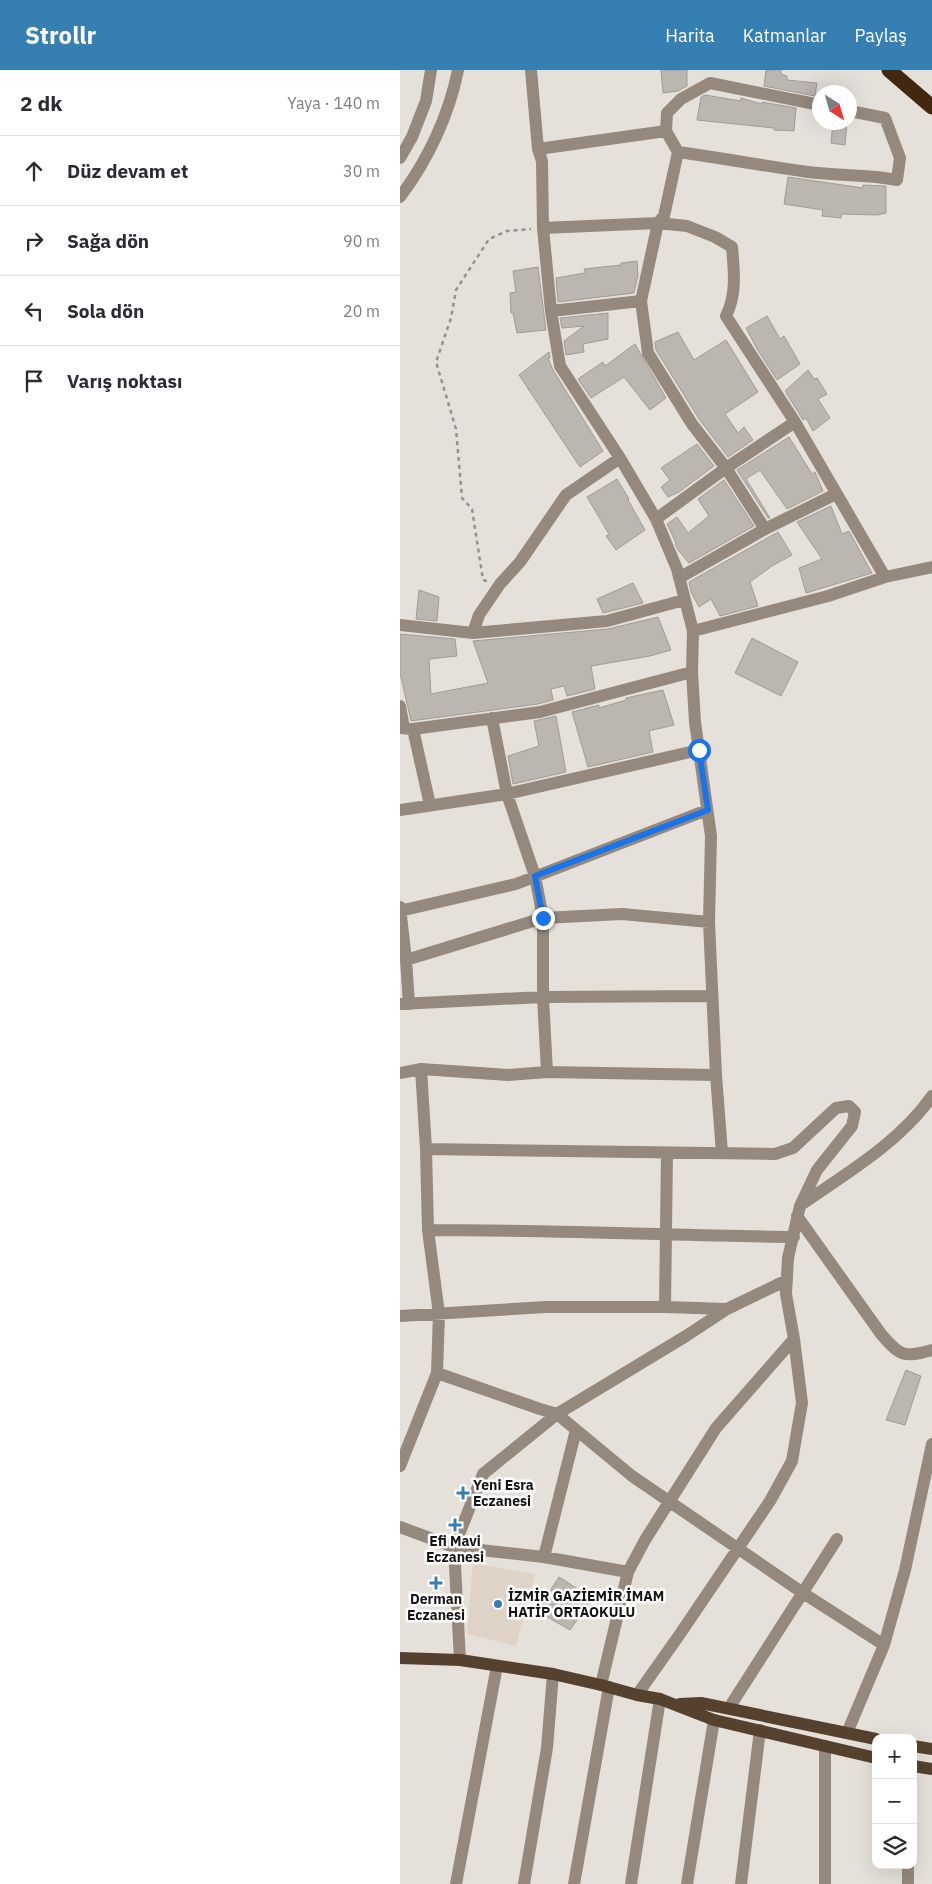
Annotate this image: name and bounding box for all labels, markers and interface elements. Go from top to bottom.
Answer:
text: Strollr [25,19,96,51]
text: Harita [665,24,715,47]
text: Katmanlar [743,24,826,47]
text: Paylaş [854,24,907,47]
north arrow [812,85,857,130]
text: 2 dk [20,89,62,117]
text: Yaya · 140 m [287,93,380,113]
icon: ahead [20,157,48,185]
text: Düz devam et [67,159,188,183]
text: 30 m [343,161,380,181]
icon: right [20,227,48,255]
text: Sağa dön [67,229,149,253]
text: 90 m [343,231,380,251]
icon: left [20,297,48,325]
text: Sola dön [67,299,144,323]
text: 20 m [343,301,380,321]
icon: arrive [20,367,48,395]
text: Varış noktası [67,369,182,393]
route start [688,739,711,762]
route end [532,907,555,930]
place label: Yeni Esra Eczanesi [473,1476,534,1510]
marker: Yeni Esra Eczanesi [457,1487,469,1499]
marker: Efi Mavi Eczanesi [449,1519,461,1531]
place label: Efi Mavi Eczanesi [426,1532,484,1566]
marker: Derman Eczanesi [430,1577,442,1589]
place label: İZMİR GAZİEMİR İMAM HATİP ORTAOKULU [508,1587,664,1621]
place label: Derman Eczanesi [407,1590,465,1624]
marker: İZMİR GAZİEMİR İMAM HATİP ORTAOKULU [492,1598,504,1610]
map controls [872,1734,917,1869]
button: + [872,1734,917,1779]
button: − [872,1779,917,1824]
button: layers [872,1824,917,1869]

